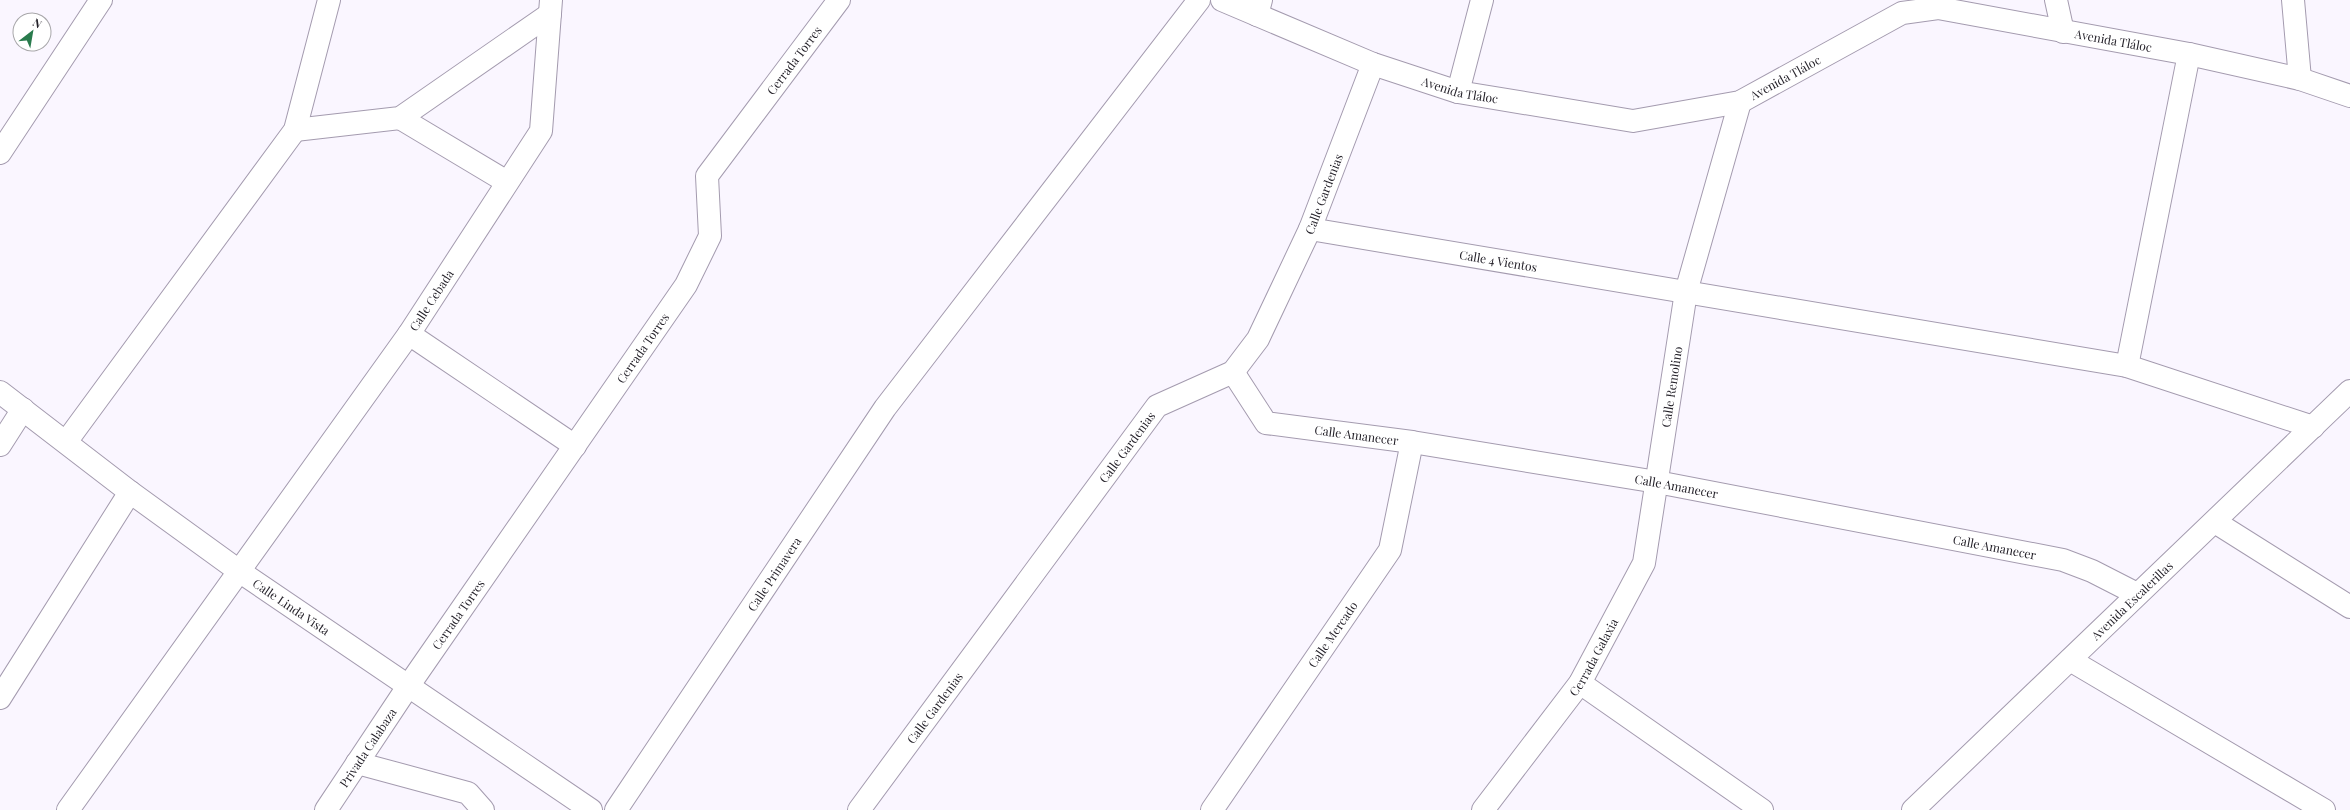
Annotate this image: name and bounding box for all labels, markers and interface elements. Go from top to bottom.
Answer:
north arrow [12,12,52,52]
text: N [30,15,45,32]
street label: Cerrada Torres [763,23,825,98]
street label: Avenida Tláloc [2072,25,2153,55]
street label: Avenida Tláloc [1746,51,1823,104]
street label: Avenida Tláloc [1419,72,1500,107]
street label: Calle Gardenias [1301,151,1346,237]
street label: Calle 4 Vientos [1458,246,1538,275]
street label: Calle Cebada [405,266,457,334]
street label: Cerrada Torres [612,310,672,386]
street label: Calle Remolino [1657,345,1686,429]
street label: Calle Gardenias [1095,408,1158,486]
street label: Calle Amanecer [1314,421,1400,448]
street label: Calle Amanecer [1634,470,1720,502]
street label: Calle Amanecer [1952,531,2038,563]
street label: Calle Primavera [743,534,804,614]
street label: Avenida Escalerillas [2087,558,2176,644]
street label: Calle Linda Vista [250,575,333,638]
street label: Cerrada Torres [428,576,488,653]
street label: Calle Mercado [1304,598,1361,670]
street label: Cerrada Galaxia [1565,615,1621,699]
street label: Calle Gardenias [903,669,966,747]
street label: Privada Calabaza [335,705,400,790]

